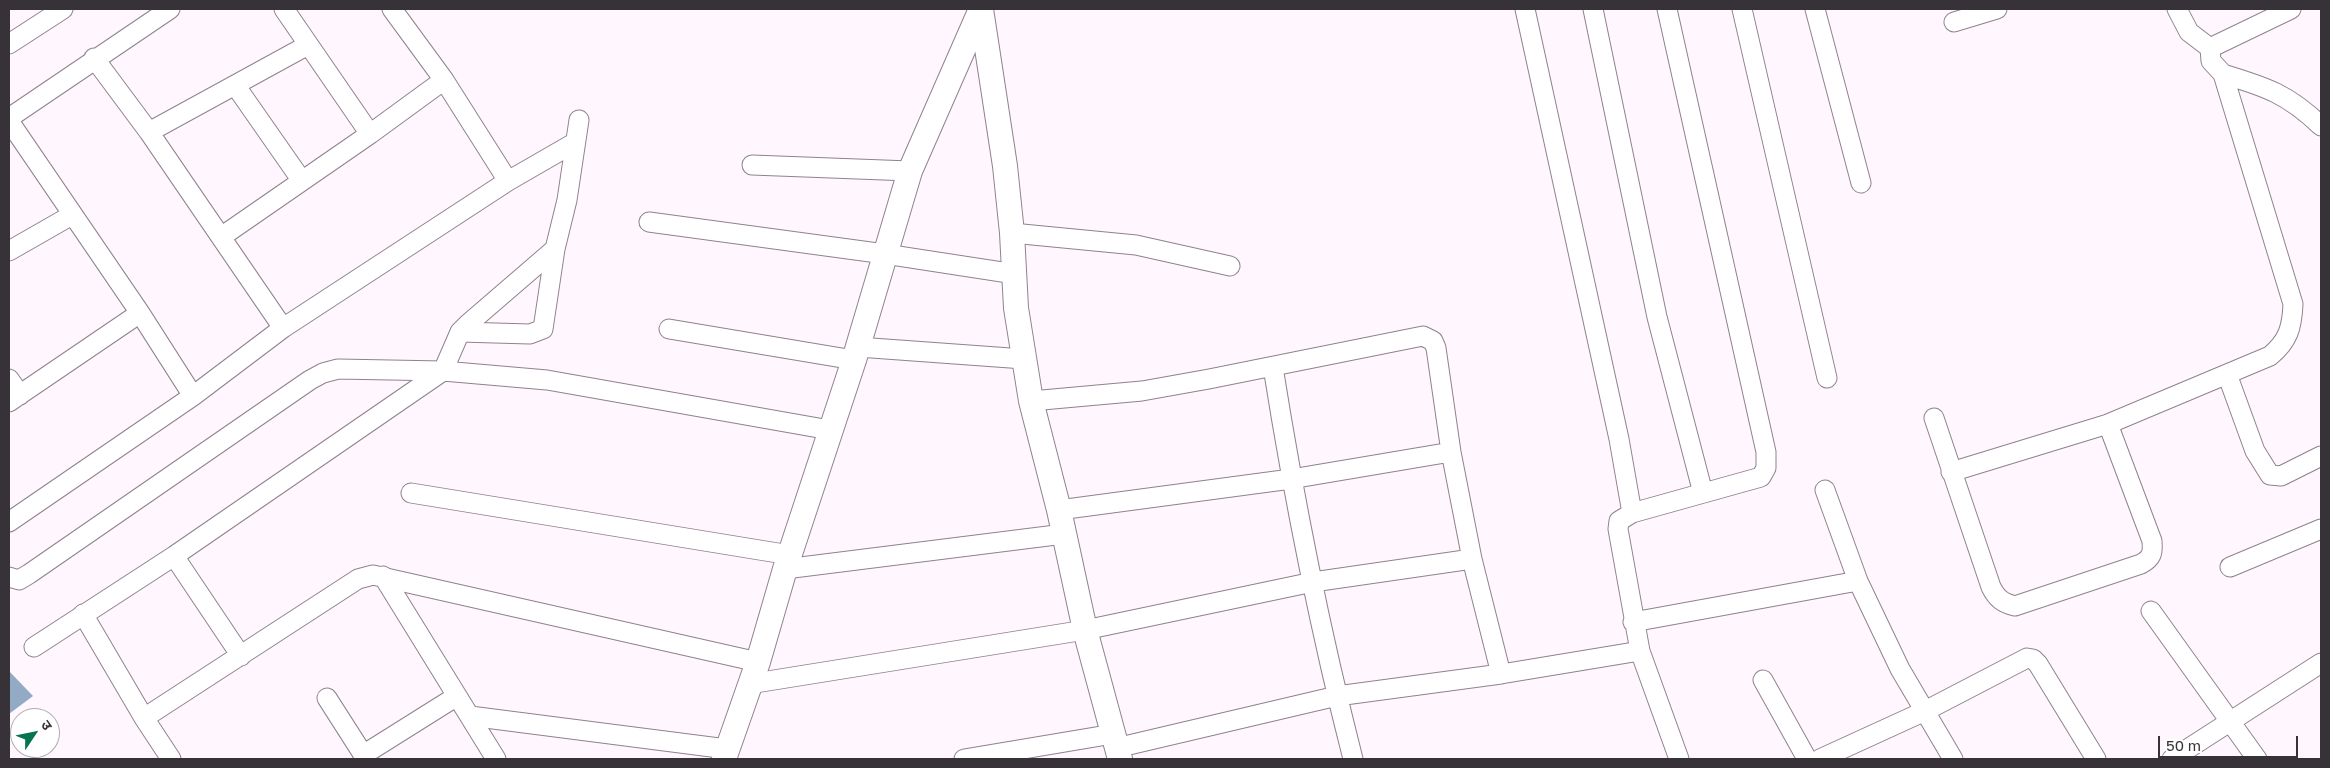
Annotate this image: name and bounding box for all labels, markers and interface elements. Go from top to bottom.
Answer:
north arrow [10,708,60,758]
text: उ [38,717,56,733]
scale bar [2160,726,2300,758]
text: 50 m [2166,736,2201,754]

